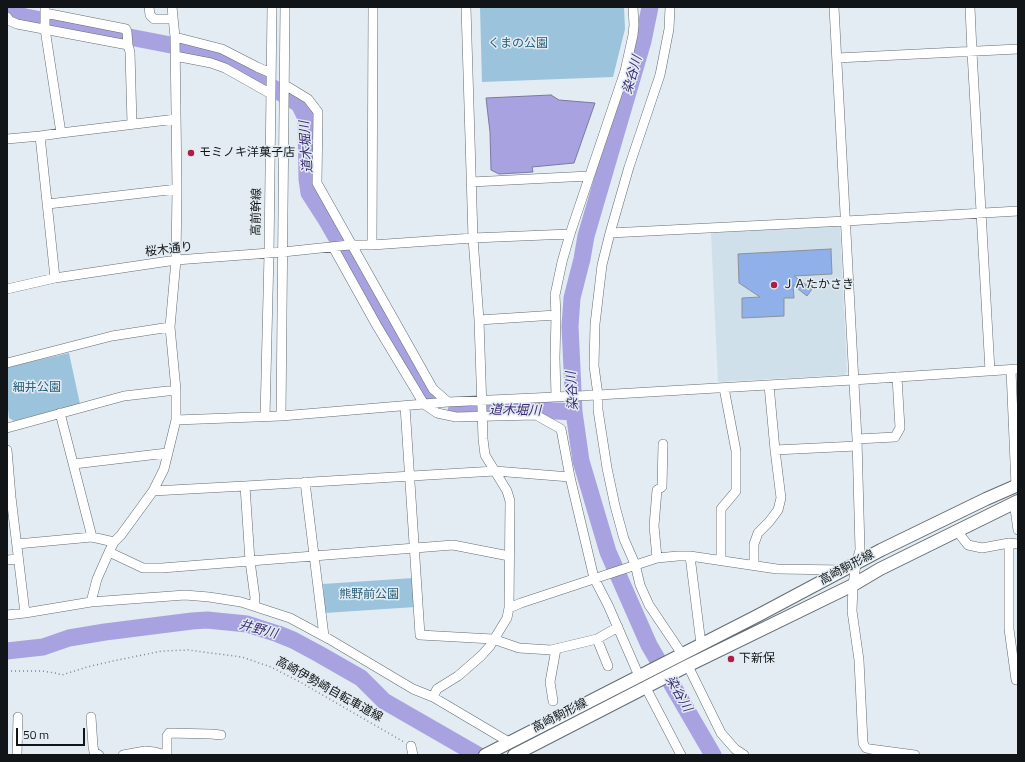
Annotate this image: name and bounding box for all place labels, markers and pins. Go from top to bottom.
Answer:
place label: モミノキ洋菓子店 [199,146,295,160]
marker: モミノキ洋菓子店 [186,148,196,158]
place label: ＪＡたかさき [782,278,854,292]
marker: ＪＡたかさき [769,280,779,290]
place label: 下新保 [739,652,775,666]
marker: 下新保 [726,654,736,664]

